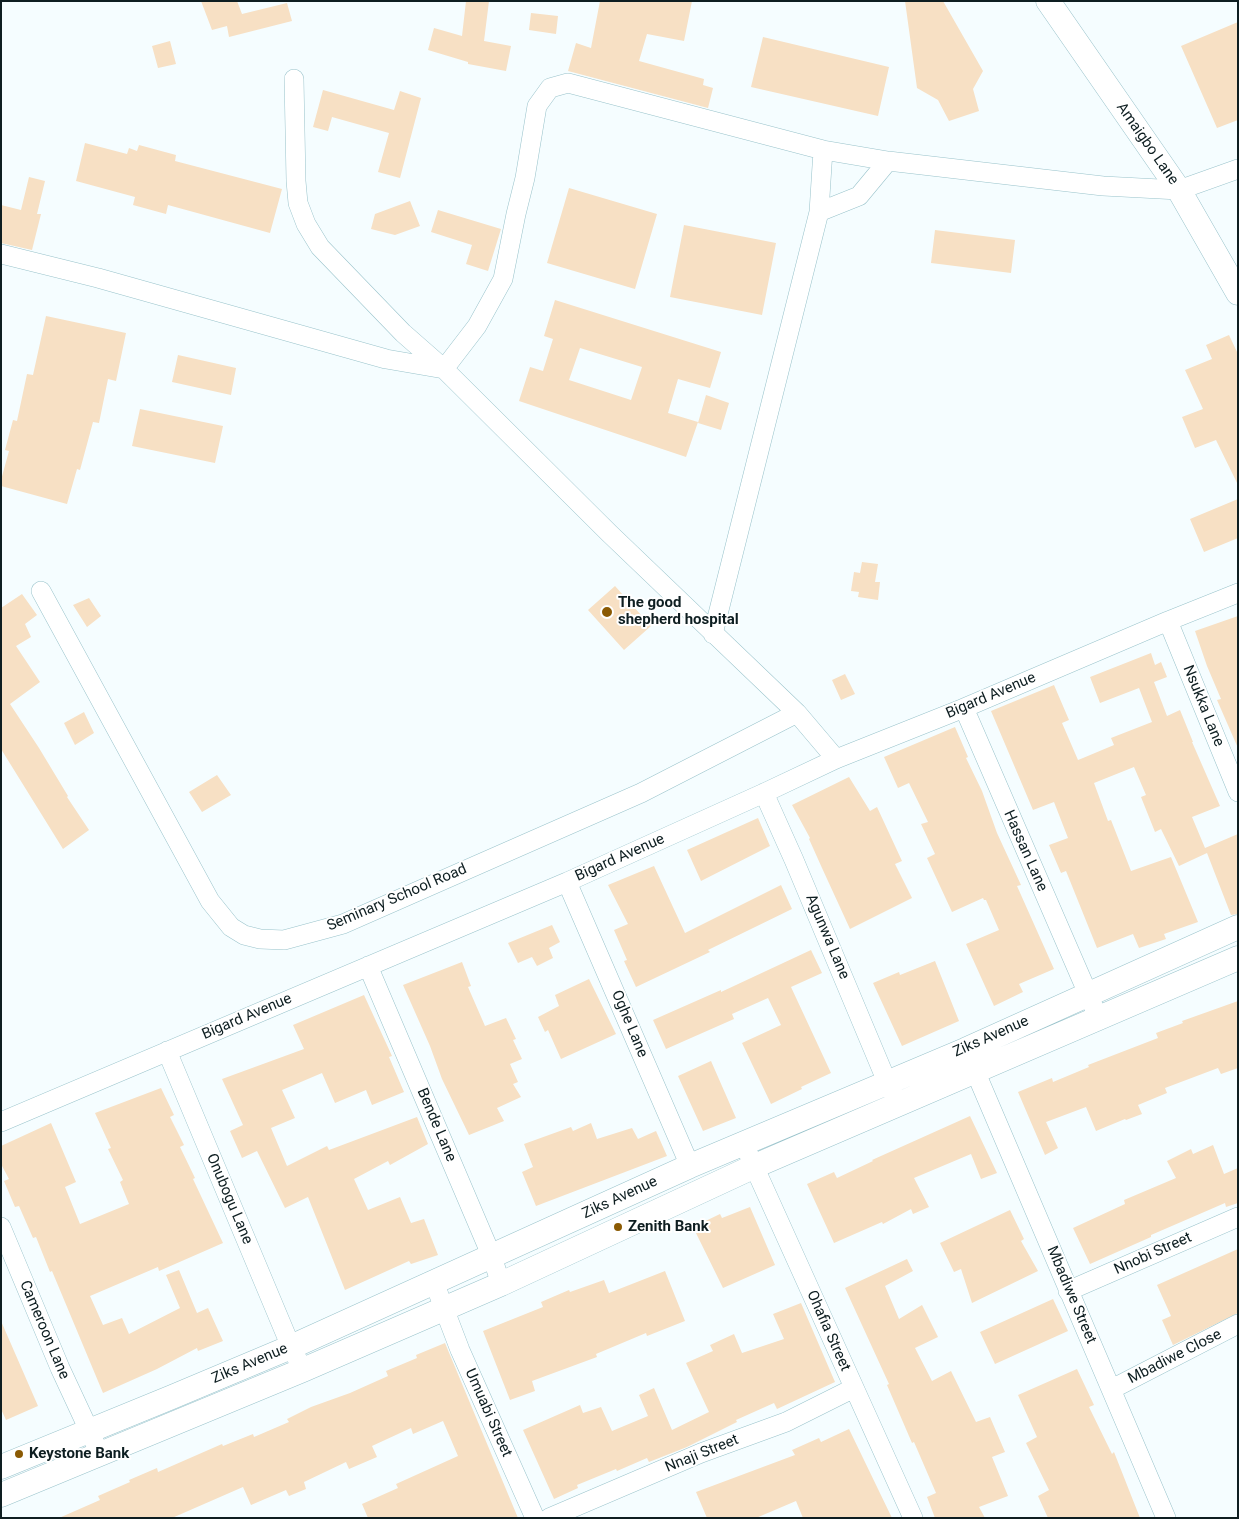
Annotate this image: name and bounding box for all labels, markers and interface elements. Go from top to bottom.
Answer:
street label: Amaigbo Lane [1112,99,1182,189]
place label: The good shepherd hospital [618,594,739,629]
marker: The good shepherd hospital [600,605,614,619]
street label: Nsukka Lane [1178,663,1228,749]
street label: Bigard Avenue [943,669,1039,723]
street label: Hassan Lane [999,808,1051,894]
street label: Bigard Avenue [573,830,667,886]
street label: Seminary School Road [324,860,470,936]
street label: Agunwa Lane [801,892,853,982]
street label: Oghe Lane [607,988,651,1060]
street label: Bigard Avenue [199,990,295,1044]
street label: Ziks Avenue [950,1012,1032,1062]
street label: Bende Lane [412,1085,460,1165]
street label: Onubogu Lane [202,1151,256,1247]
street label: Ziks Avenue [580,1173,660,1223]
place label: Zenith Bank [628,1218,709,1236]
marker: Zenith Bank [612,1221,624,1233]
street label: Nnobi Street [1111,1229,1195,1279]
street label: Mbadiwe Street [1042,1243,1100,1347]
street label: Cameroon Lane [15,1278,73,1382]
street label: Ohafia Street [802,1288,854,1374]
street label: Mbadiwe Close [1125,1326,1225,1388]
street label: Ziks Avenue [209,1340,291,1388]
street label: Umuabi Street [461,1366,515,1460]
street label: Nnaji Street [663,1431,741,1477]
place label: Keystone Bank [29,1445,129,1463]
marker: Keystone Bank [13,1448,25,1460]

